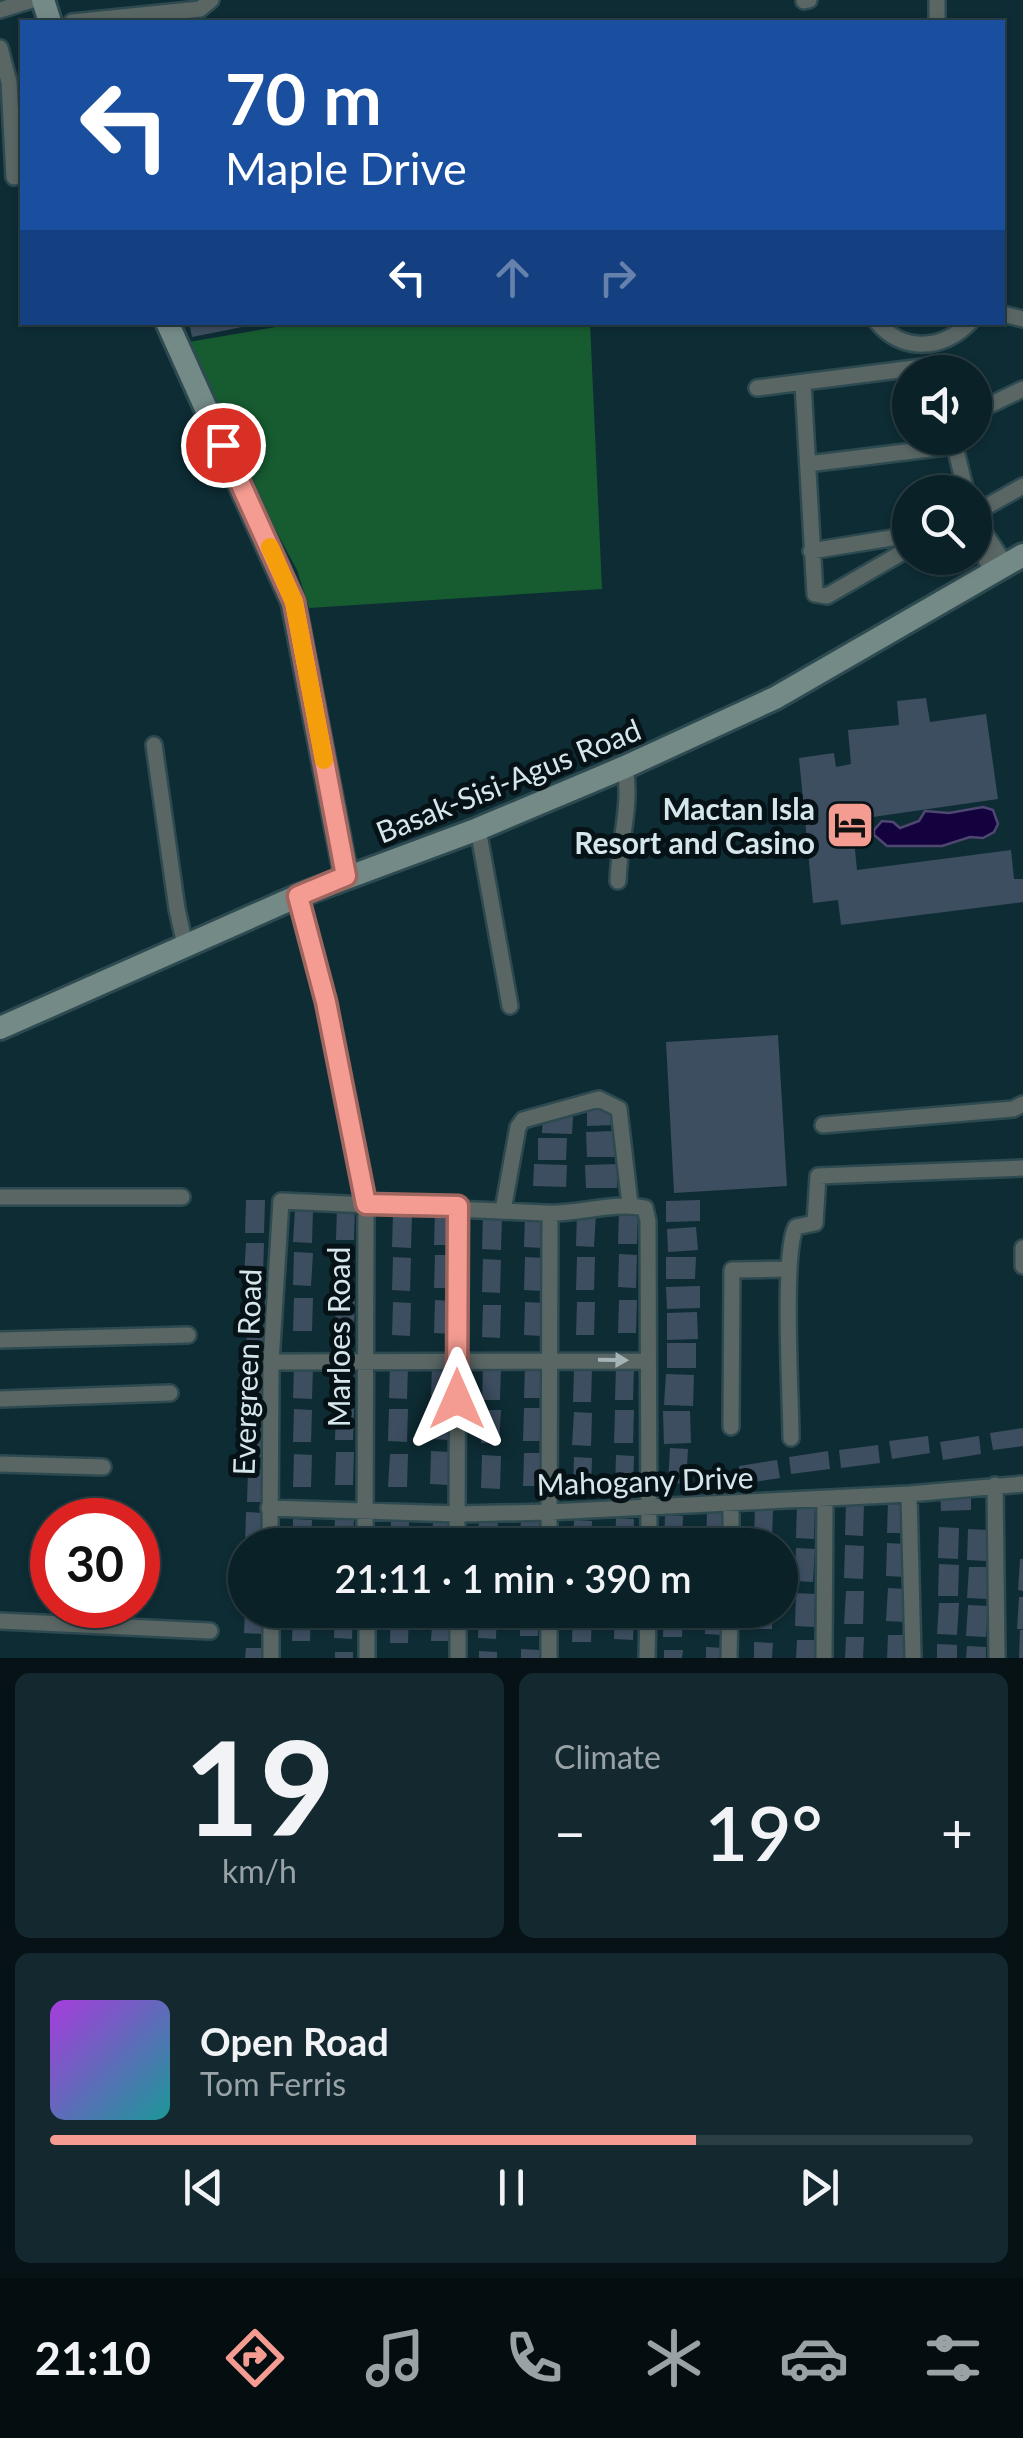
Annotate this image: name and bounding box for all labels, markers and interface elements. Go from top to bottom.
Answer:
text: 70 m [225,56,382,140]
icon: left [60,60,190,190]
text: Maple Drive [225,141,467,195]
icon: left [380,250,435,305]
icon: ahead [485,250,540,305]
icon: right [590,250,645,305]
map controls [892,355,992,575]
button: sound [892,355,992,455]
pin [181,403,266,488]
icon: arrive [196,418,251,473]
button: search [892,475,992,575]
street label: Basak-Sisi-Agus Road [370,710,646,850]
place label: Mactan Isla Resort and Casino [574,790,815,860]
hotel icon: Mactan Isla Resort and Casino [824,799,876,851]
street label: Marloes Road [320,1247,356,1427]
street label: Evergreen Road [224,1268,268,1476]
position arrow [405,1347,509,1451]
one-way arrow [598,1352,630,1368]
street label: Mahogany Drive [536,1458,754,1502]
speed limit sign: 30 [30,1498,160,1628]
text: 21:11 · 1 min · 390 m [335,1555,691,1601]
text: 19 [184,1708,335,1864]
text: Climate [554,1737,661,1776]
text: 19° [704,1787,823,1877]
text: − [554,1799,586,1865]
text: + [941,1799,973,1865]
text: km/h [222,1851,297,1890]
text: Open Road [200,2018,389,2064]
text: Tom Ferris [200,2064,346,2103]
icon: previous [176,2160,231,2215]
icon: pause [484,2160,539,2215]
icon: next [792,2160,847,2215]
icon: directions [220,2323,290,2393]
icon: music [360,2323,430,2393]
icon: phone [499,2323,569,2393]
icon: climate [639,2323,709,2393]
icon: car [779,2323,849,2393]
icon: filters [918,2323,988,2393]
text: 21:10 [35,2331,151,2385]

